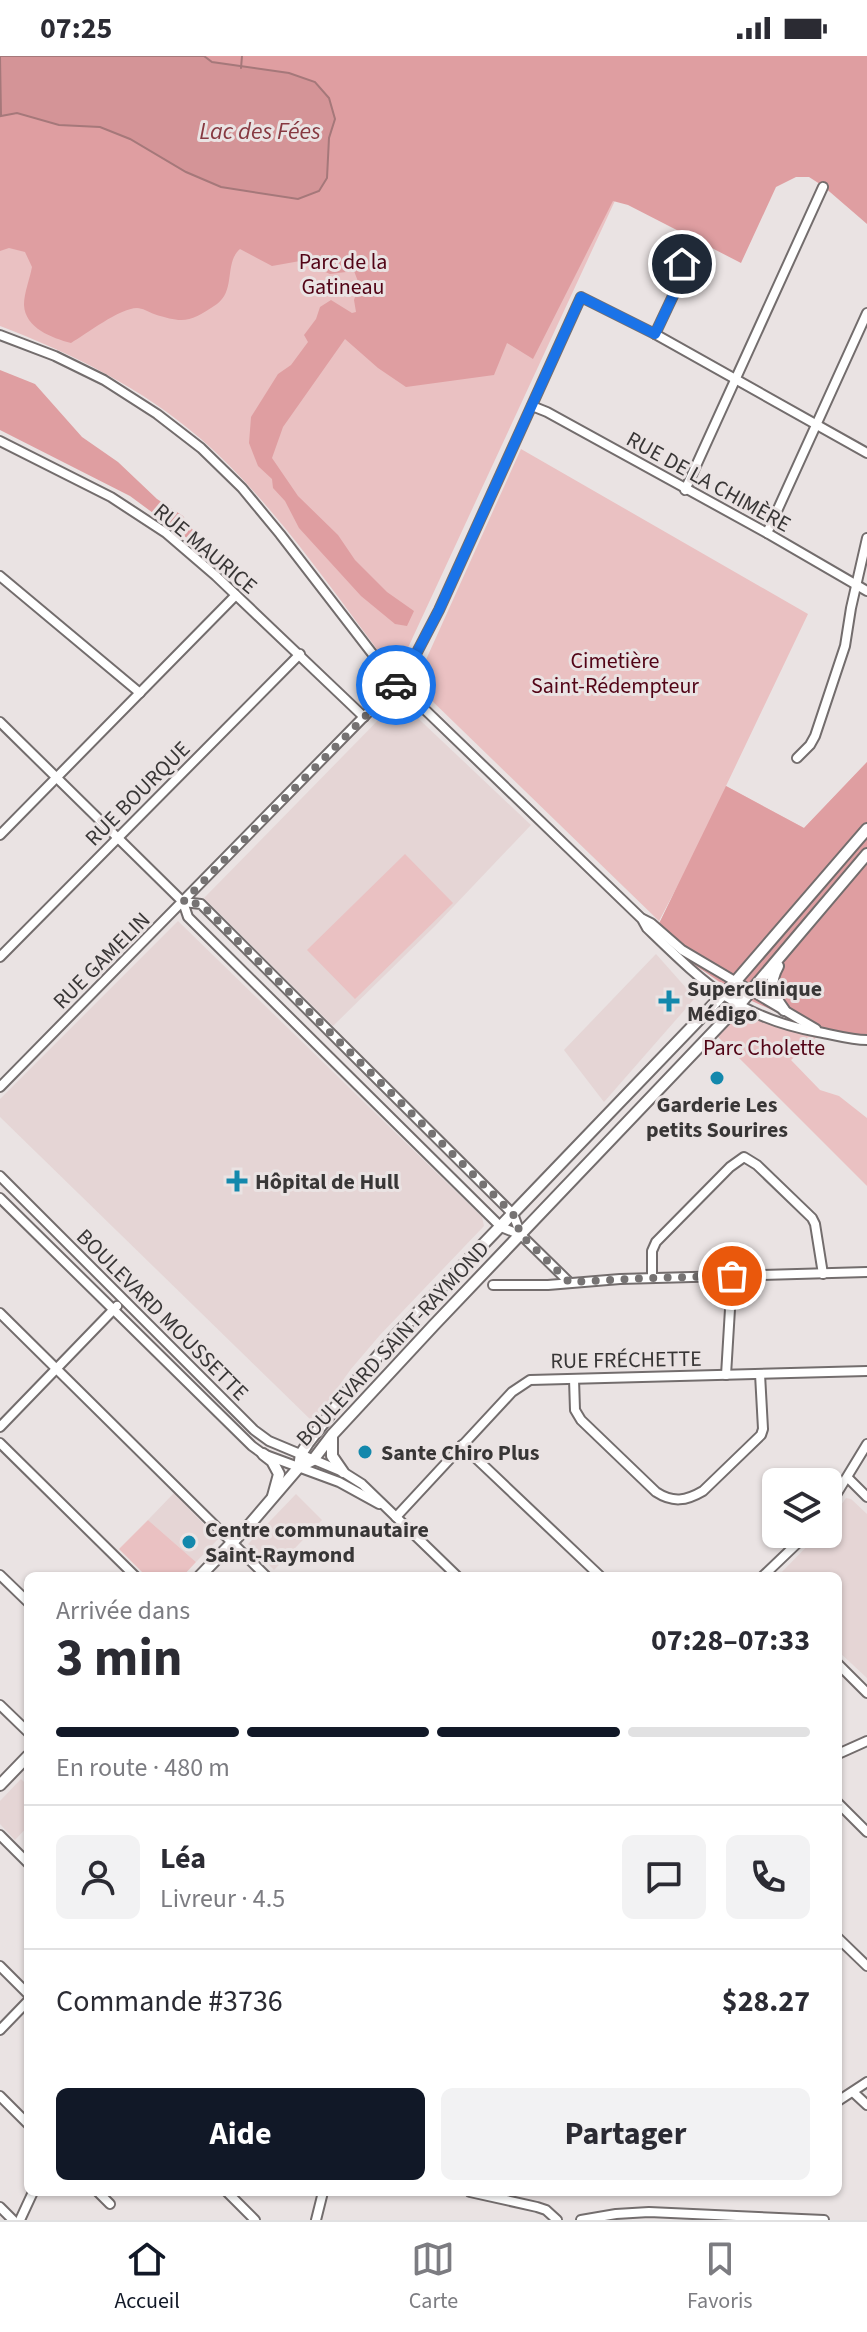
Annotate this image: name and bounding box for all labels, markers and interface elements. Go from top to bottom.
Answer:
text: 07:25 [40,7,112,50]
water label: Lac des Fées [199,114,321,149]
pin [648,230,716,298]
icon: home [660,242,704,286]
park label: Parc de la Gatineau [299,246,387,303]
street label: RUE DE LA CHIMÈRE [620,423,797,540]
street label: RUE MAURICE [146,496,264,602]
courier [356,645,436,725]
park label: Cimetière Saint-Rédempteur [531,645,699,702]
icon: car [374,663,418,707]
street label: RUE BOURQUE [78,734,198,854]
street label: RUE GAMELIN [46,905,158,1017]
place label: Superclinique Médigo [687,973,822,1030]
marker: Superclinique Médigo [658,990,680,1012]
park label: Parc Cholette [703,1032,825,1064]
marker: Garderie Les petits Sourires [708,1069,726,1087]
place label: Garderie Les petits Sourires [646,1089,788,1146]
place label: Hôpital de Hull [255,1166,400,1198]
marker: Hôpital de Hull [226,1170,248,1192]
street label: BOULEVARD MOUSSETTE [69,1221,256,1408]
street label: BOULEVARD SAINT-RAYMOND [289,1234,497,1454]
pin [698,1242,766,1310]
icon: bag [710,1254,754,1298]
street label: RUE FRÉCHETTE [550,1343,702,1377]
place label: Sante Chiro Plus [381,1437,540,1469]
marker: Sante Chiro Plus [356,1443,374,1461]
map controls [762,1468,842,1548]
button: layers [762,1468,842,1548]
place label: Centre communautaire Saint-Raymond [205,1514,429,1571]
marker: Centre communautaire Saint-Raymond [180,1533,198,1551]
text: Arrivée dans [56,1592,190,1629]
text: 07:28–07:33 [651,1619,810,1662]
text: 3 min [56,1622,183,1696]
text: En route · 480 m [56,1749,230,1786]
button: person [56,1835,140,1919]
button: chat [622,1835,706,1919]
button: phone [726,1835,810,1919]
text: Léa [160,1837,206,1880]
text: Livreur · 4.5 [160,1880,285,1917]
text: Commande #3736 [56,1980,283,2023]
text: $28.27 [722,1980,810,2023]
button: Aide [56,2088,425,2180]
button: Partager [441,2088,810,2180]
tab: Accueil [114,2237,180,2317]
tab: Carte [409,2237,458,2317]
tab: Favoris [687,2237,753,2317]

